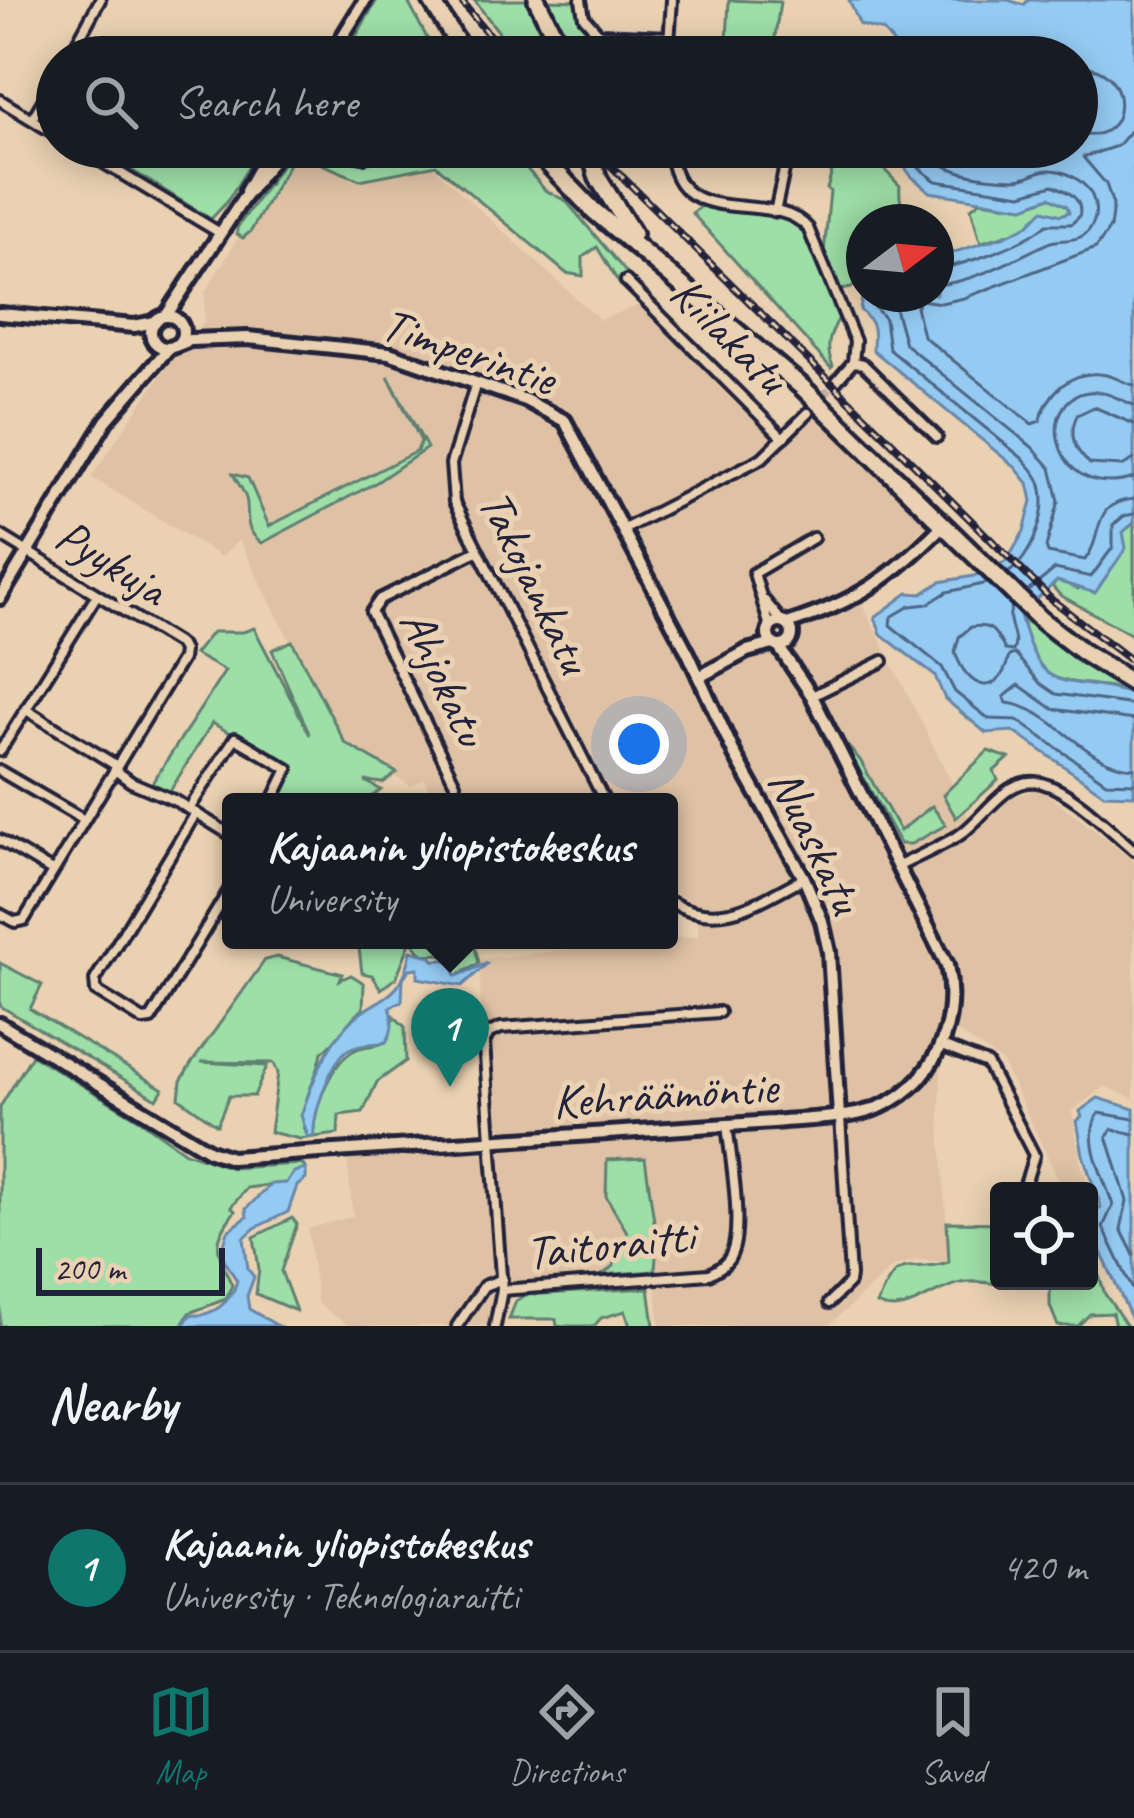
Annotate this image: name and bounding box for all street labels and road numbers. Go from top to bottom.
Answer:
street label: Kiilakatu [658,263,803,409]
street label: Timperintie [374,293,567,410]
street label: Takojankatu [465,480,607,686]
street label: Pyykuja [45,505,180,620]
street label: Ahjokatu [387,600,503,758]
street label: Nuaskatu [756,759,878,925]
street label: Kehräämöntie [551,1056,783,1132]
street label: Taitoraitti [523,1205,703,1283]

